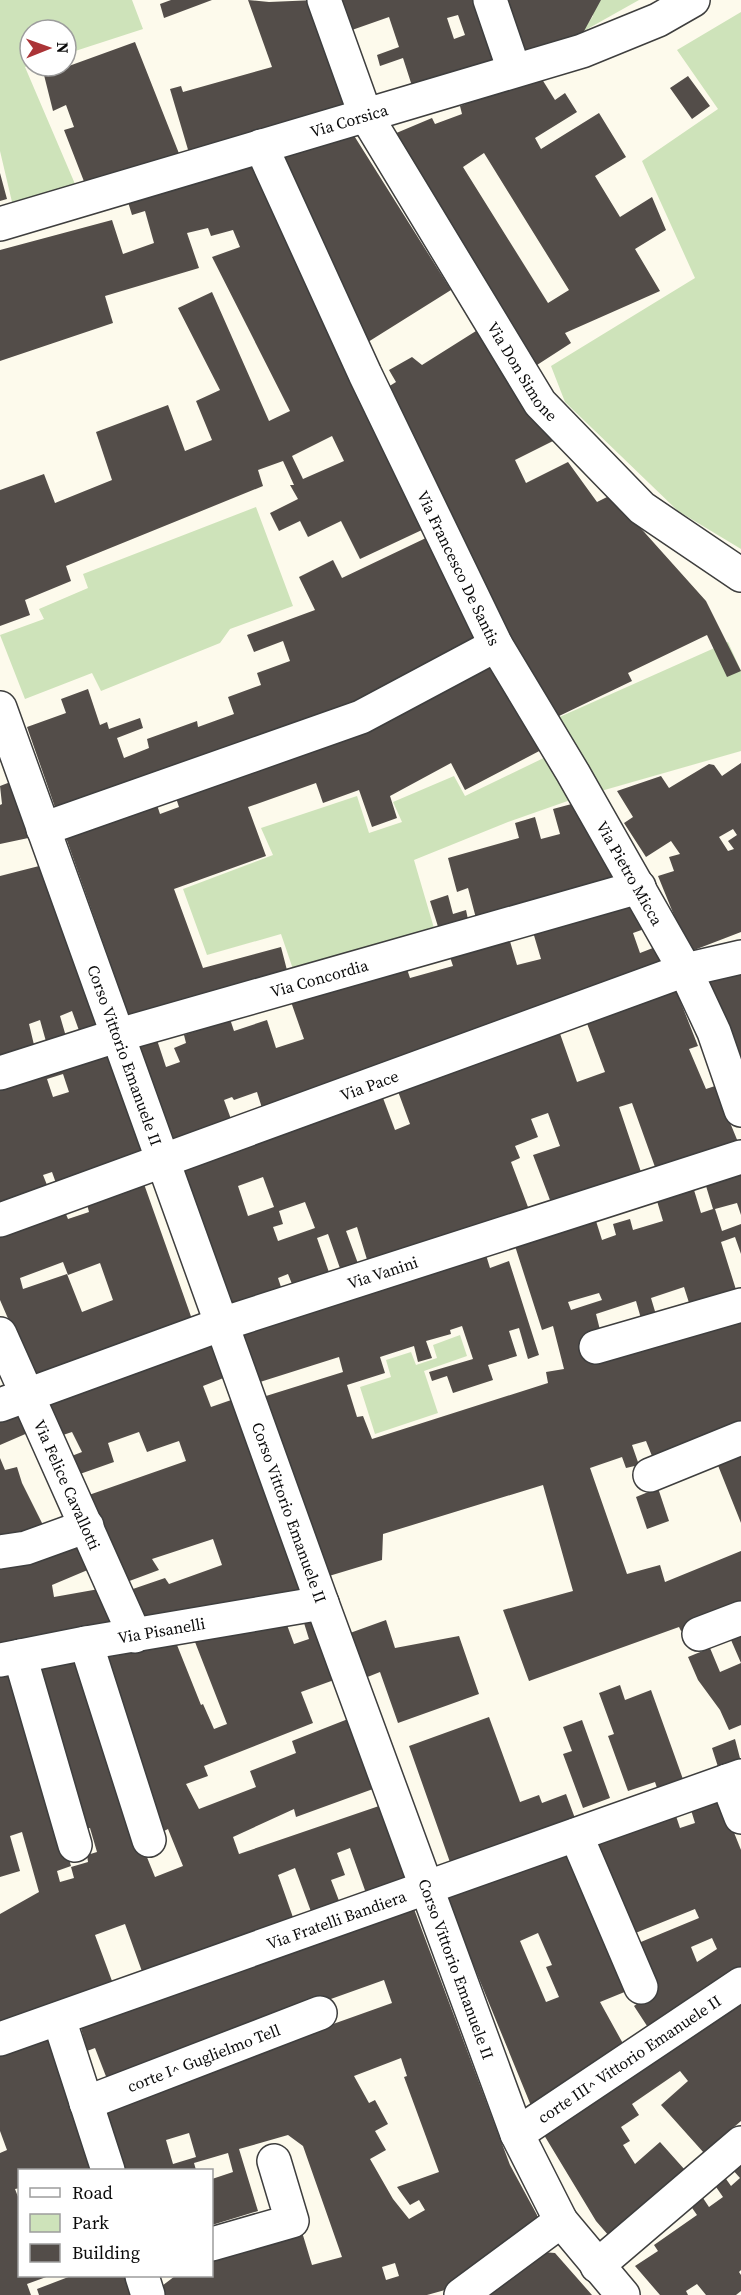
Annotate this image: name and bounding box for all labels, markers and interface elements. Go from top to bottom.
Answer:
north arrow [18,18,78,78]
text: N [52,42,74,54]
street label: Via Corsica [307,98,391,142]
street label: Via Don Simone [482,317,563,426]
street label: Via Francesco De Santis [412,487,506,649]
street label: Via Pietro Micca [591,817,669,930]
street label: Via Concordia [268,953,371,1002]
street label: Corso Vittorio Emanuele II [82,962,168,1149]
street label: Via Pace [337,1065,401,1106]
street label: Via Vanini [344,1251,421,1294]
street label: Via Felice Cavallotti [29,1416,106,1553]
street label: Corso Vittorio Emanuele II [247,1419,332,1606]
street label: Via Pisanelli [116,1612,207,1648]
street label: Corso Vittorio Emanuele II [413,1876,500,2062]
street label: Via Fratelli Bandiera [264,1884,410,1954]
street label: corte III^ Vittorio Emanuele II [533,1989,725,2128]
street label: corte I^ Guglielmo Tell [124,2018,284,2097]
legend [18,2169,213,2277]
text: Road [72,2180,113,2205]
text: Park [72,2210,109,2235]
text: Building [72,2240,140,2265]

